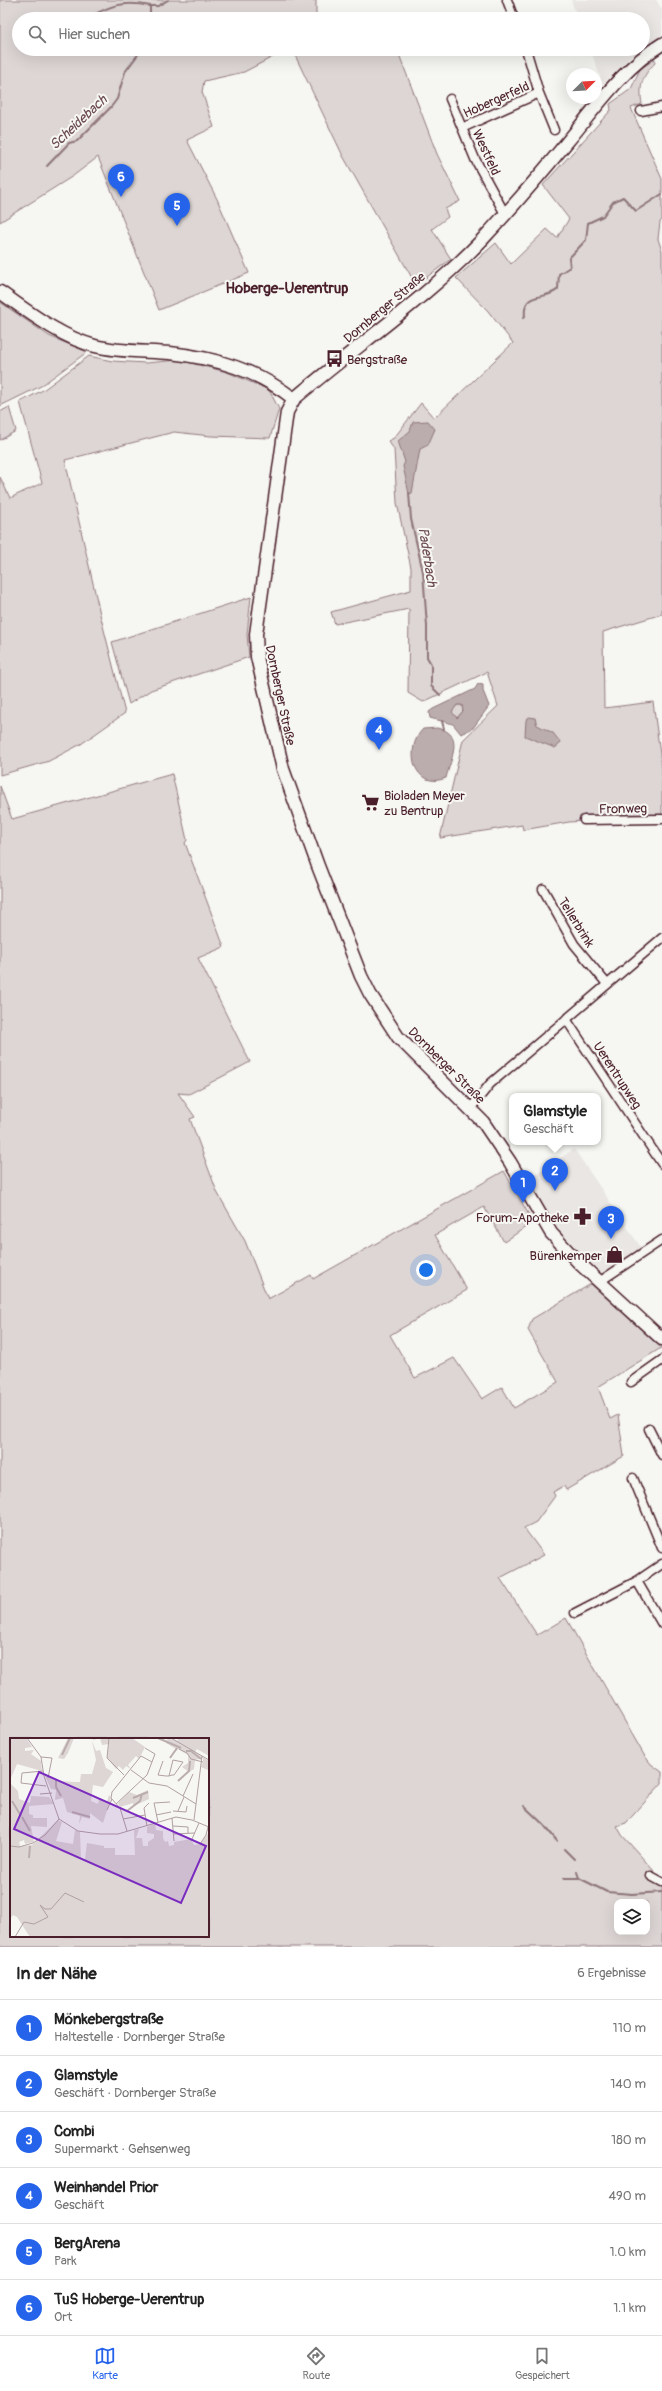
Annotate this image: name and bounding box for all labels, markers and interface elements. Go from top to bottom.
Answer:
search box [12,12,650,56]
icon: search [26,23,48,45]
text: Hier suchen [58,25,130,44]
north arrow [566,68,602,104]
street label: Hobergerfeld [461,78,532,122]
water label: Scheidebach [46,91,112,153]
street label: Westfeld [469,127,504,178]
pin: 6 [108,164,134,197]
pin: 5 [164,193,190,226]
street label: Dornberger Straße [340,268,429,347]
district label: Hoberge-Uerentrup [226,279,348,298]
bus stop icon: Bergstraße [324,349,344,369]
place label: Bergstraße [347,352,408,368]
water label: Paderbach [414,526,441,589]
street label: Dornberger Straße [262,644,299,747]
pin: 4 [366,717,392,750]
place label: Bioladen Meyer zu Bentrup [384,788,465,819]
supermarket icon: Bioladen Meyer zu Bentrup [361,792,381,812]
street label: Fronweg [599,801,648,817]
street label: Tellerbrink [555,895,598,951]
street label: Dornberger Straße [405,1024,488,1108]
street label: Uerentrupweg [589,1039,645,1113]
popup [509,1093,601,1145]
text: Glamstyle [523,1102,587,1121]
text: Geschäft [523,1121,573,1137]
pin: 2 [542,1158,568,1191]
pin: 1 [510,1170,536,1203]
pin: 3 [598,1206,624,1239]
pharmacy icon: Forum-Apotheke [572,1207,592,1227]
place label: Forum-Apotheke [476,1210,570,1226]
shop icon: Bürenkemper [605,1245,625,1265]
place label: Bürenkemper [530,1248,602,1264]
your location [416,1260,436,1280]
inset map [10,1738,209,1937]
map controls [614,1899,650,1935]
button: layers [614,1899,650,1935]
text: In der Nähe [16,1963,97,1984]
text: 6 Ergebnisse [577,1965,646,1981]
text: Mönkebergstraße [54,2010,163,2029]
text: 1 [26,2020,32,2036]
text: 110 m [613,2020,646,2036]
text: Haltestelle · Dornberger Straße [54,2029,225,2045]
text: Glamstyle [54,2066,118,2085]
text: 2 [25,2076,33,2092]
text: 140 m [610,2076,646,2092]
text: Geschäft · Dornberger Straße [54,2085,216,2101]
text: Combi [54,2122,94,2141]
text: 3 [25,2132,33,2148]
text: 180 m [611,2132,646,2148]
text: Supermarkt · Gehsenweg [54,2141,190,2157]
text: Weinhandel Prior [54,2178,158,2197]
text: 4 [25,2188,33,2204]
text: 490 m [609,2188,646,2204]
text: Geschäft [54,2197,104,2213]
text: BergArena [54,2234,120,2253]
text: 5 [25,2244,33,2260]
text: 1.0 km [609,2244,646,2260]
text: Park [54,2253,77,2269]
text: TuS Hoberge-Uerentrup [54,2290,204,2309]
text: 6 [25,2300,33,2316]
text: 1.1 km [613,2300,646,2316]
text: Ort [54,2309,72,2325]
tab: Karte [92,2345,118,2382]
tab: Route [303,2345,330,2382]
tab: Gespeichert [515,2345,570,2382]

